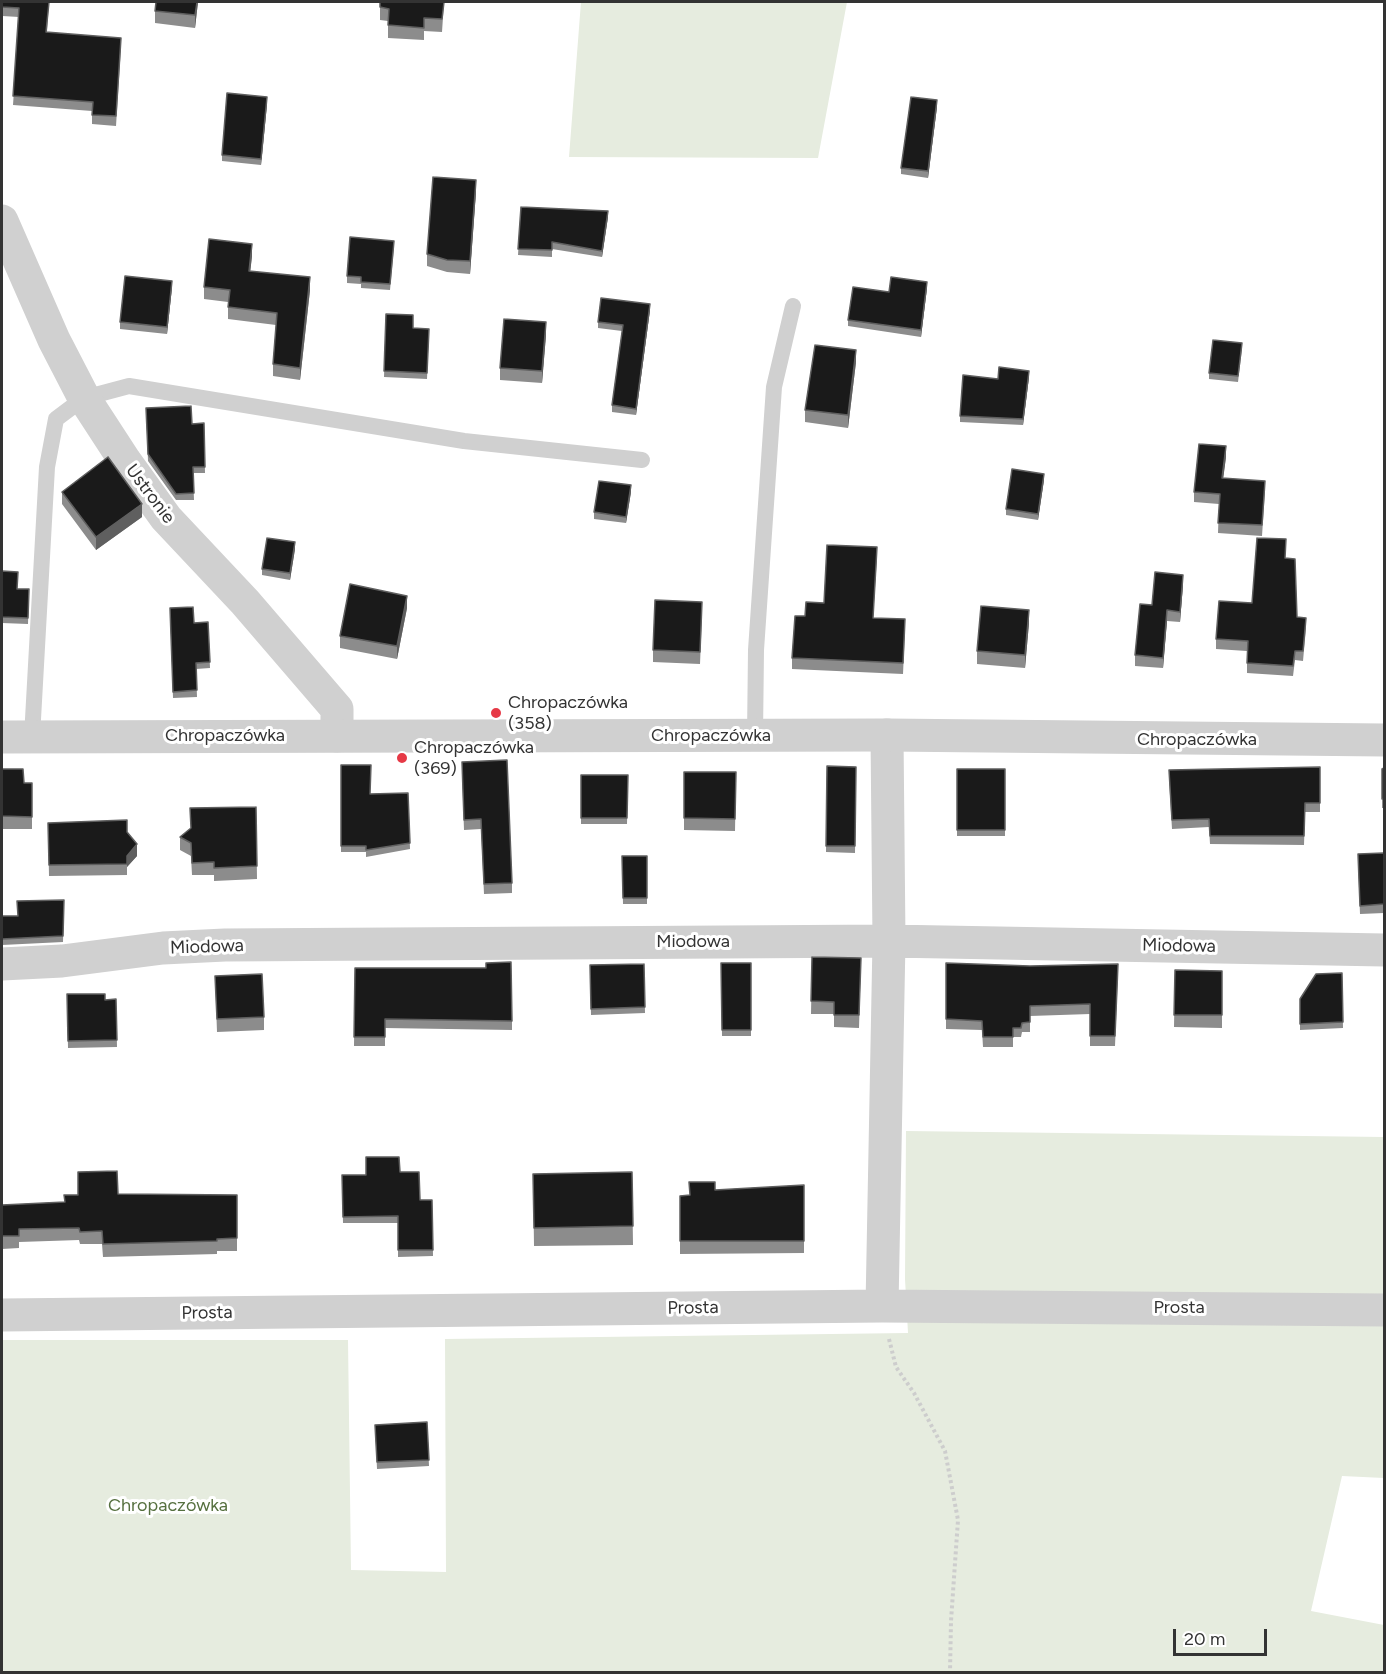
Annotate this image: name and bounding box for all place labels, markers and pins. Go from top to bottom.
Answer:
place label: Chropaczówka (358) [508,692,628,734]
marker: Chropaczówka (358) [489,706,503,720]
place label: Chropaczówka (369) [414,737,534,780]
marker: Chropaczówka (369) [395,751,409,765]

